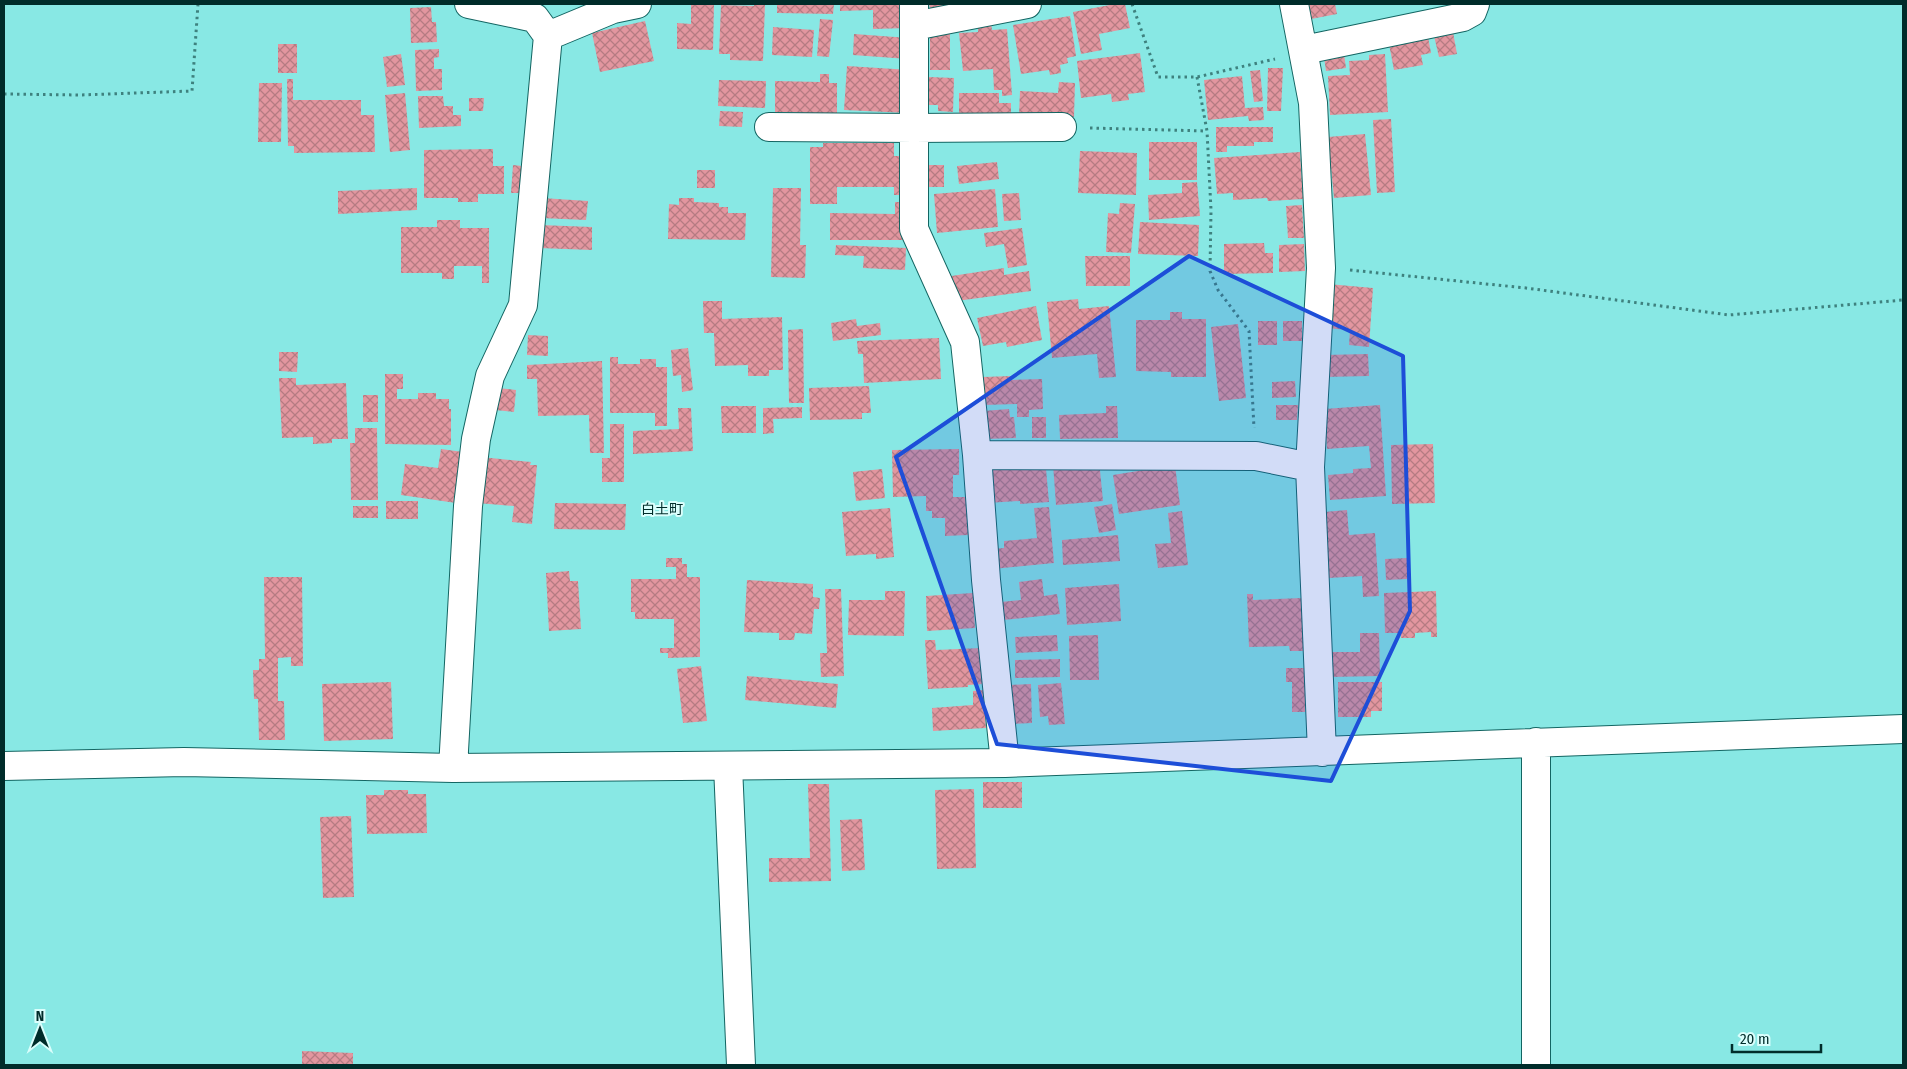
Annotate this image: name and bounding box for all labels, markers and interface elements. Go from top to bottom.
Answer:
district label: 白土町 [641,501,683,518]
north arrow [15,1004,65,1054]
text: N [36,1008,44,1025]
scale bar [1732,1022,1821,1054]
text: 20 m [1740,1030,1770,1048]

